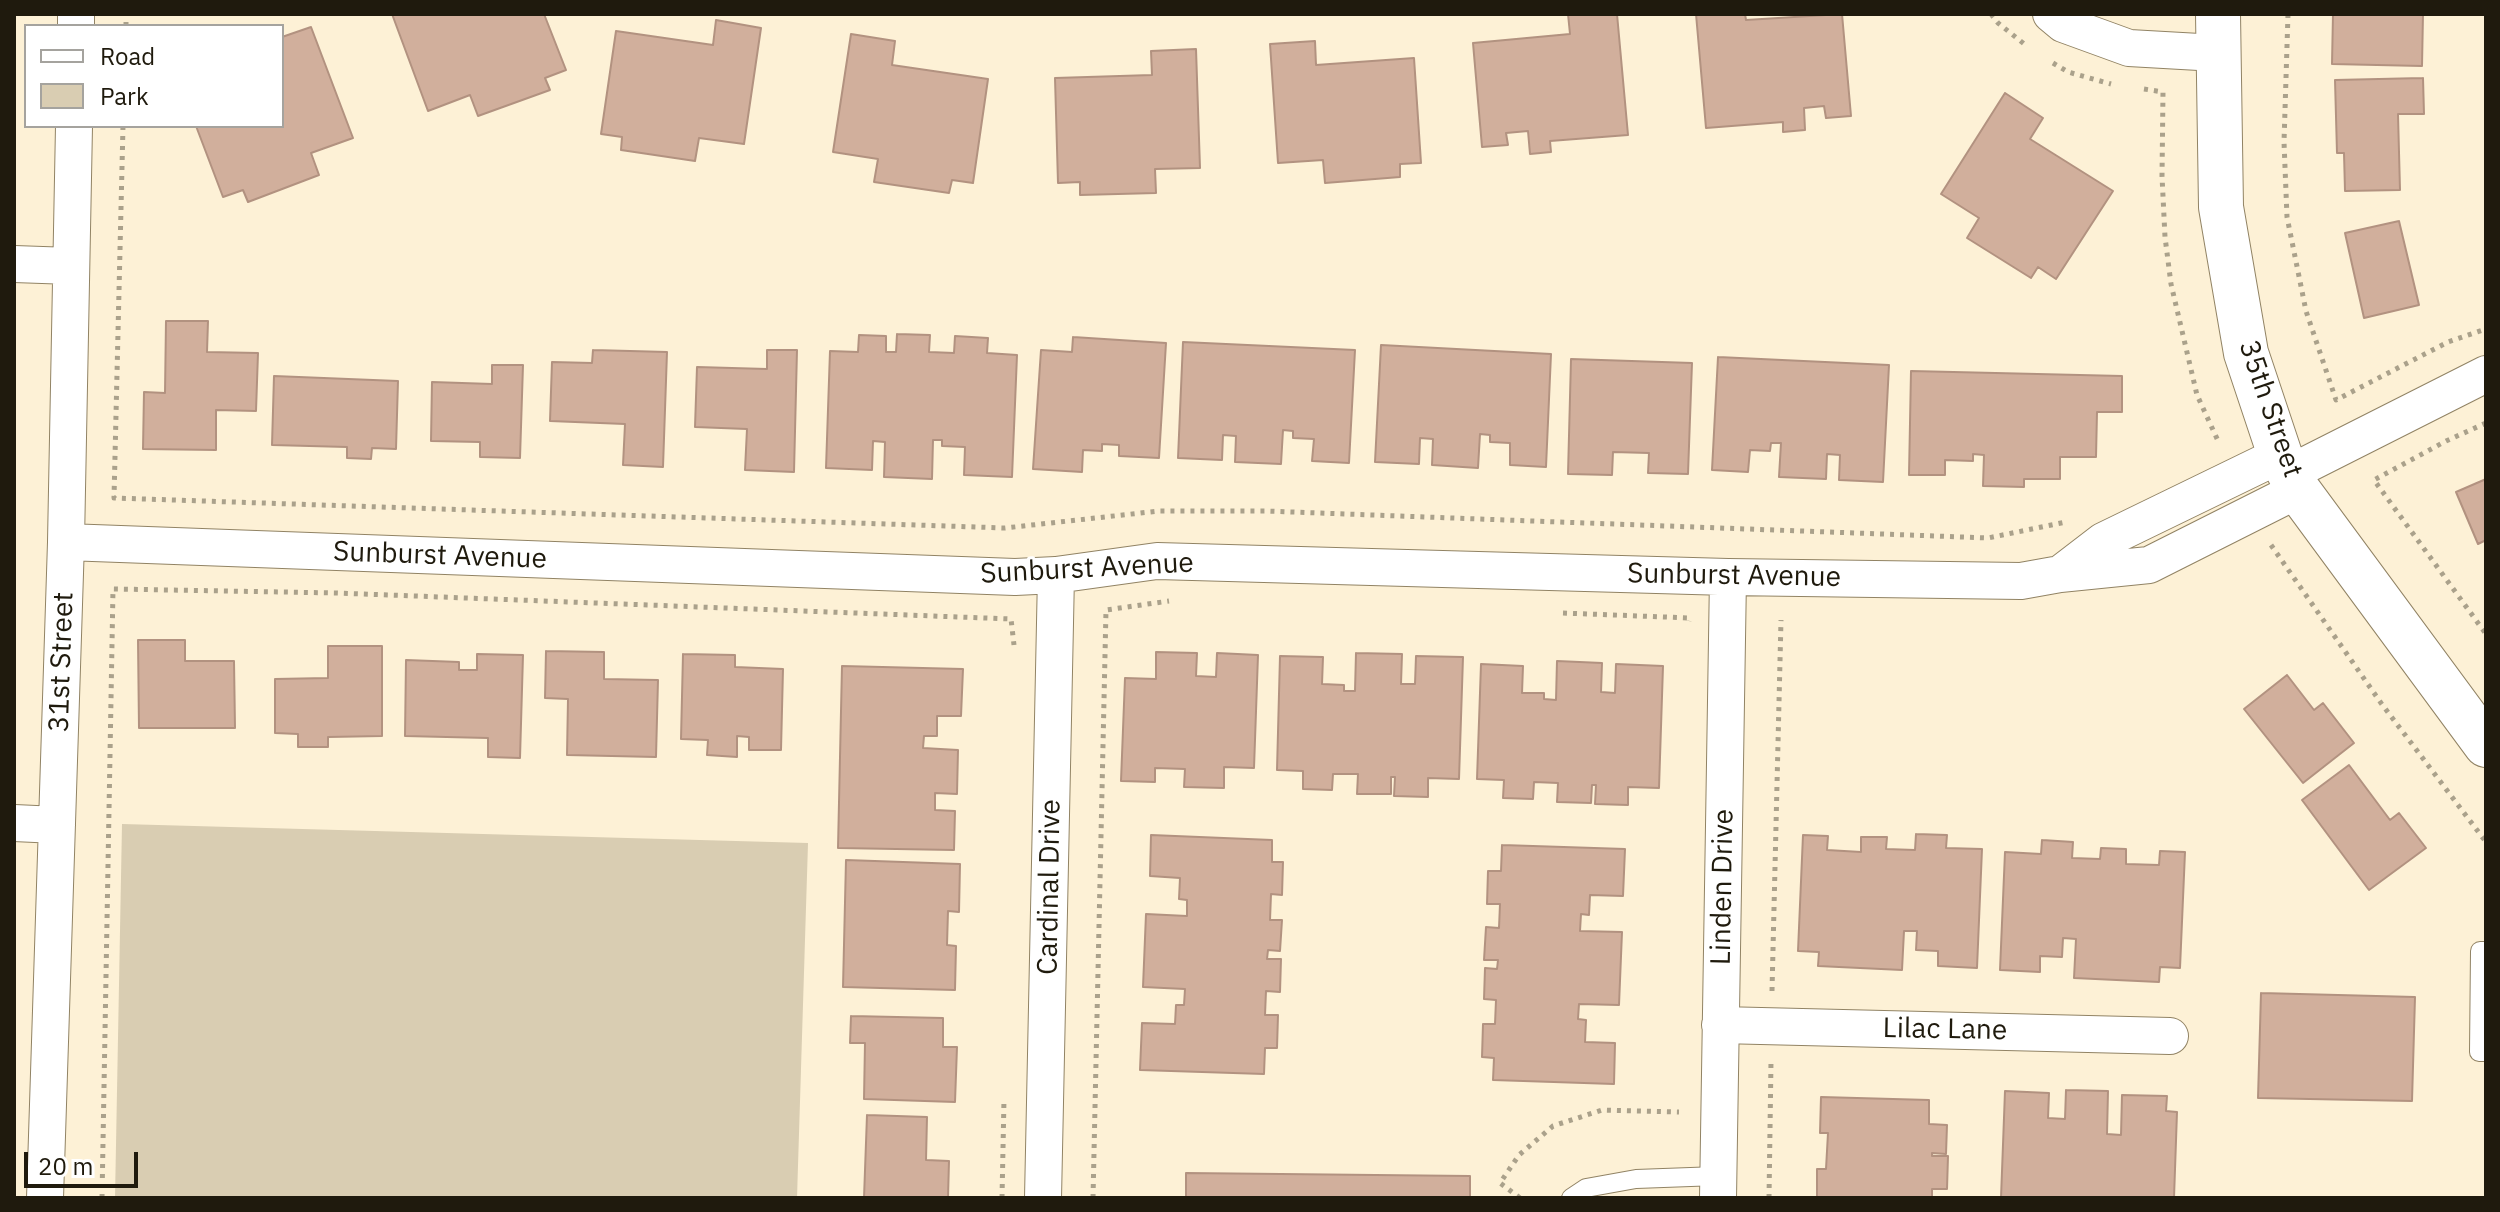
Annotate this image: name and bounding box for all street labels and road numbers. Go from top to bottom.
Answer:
street label: 35th Street [2231,336,2309,482]
street label: Sunburst Avenue [333,535,547,577]
street label: Sunburst Avenue [979,547,1195,591]
street label: Sunburst Avenue [1627,557,1841,595]
street label: 31st Street [43,591,81,733]
street label: Cardinal Drive [1032,799,1068,975]
street label: Linden Drive [1705,809,1741,965]
street label: Lilac Lane [1882,1012,2008,1048]

